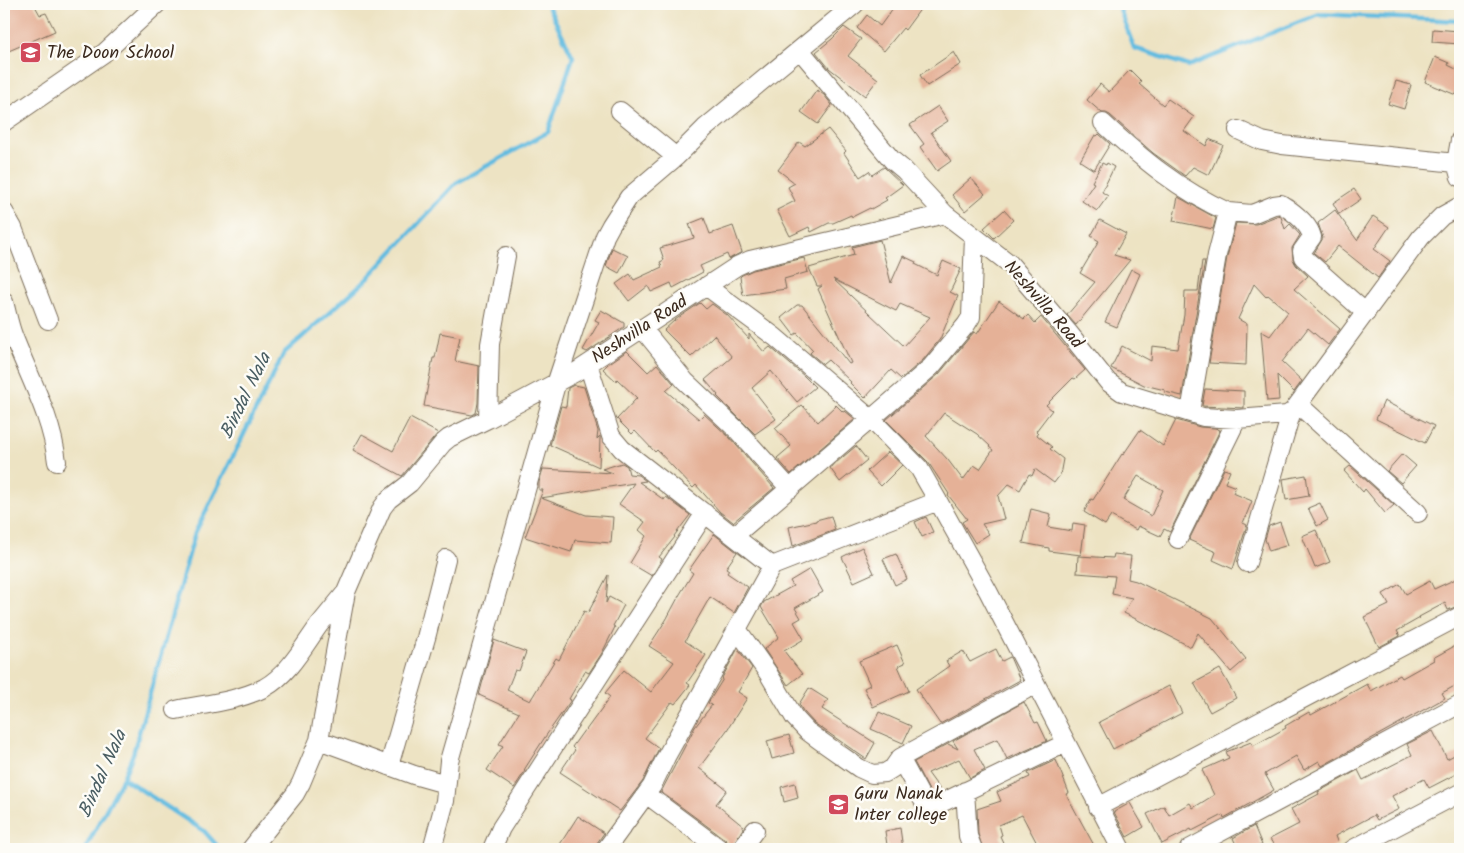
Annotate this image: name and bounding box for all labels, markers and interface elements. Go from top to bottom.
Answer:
place label: The Doon School [47,39,175,68]
school or university icon: The Doon School [19,41,43,65]
street label: Neshvilla Road [996,254,1091,357]
street label: Neshvilla Road [586,287,695,372]
water label: Bindal Nala [212,347,280,444]
water label: Bindal Nala [70,725,136,822]
place label: Guru Nanak Inter college [854,780,947,830]
school or university icon: Guru Nanak Inter college [826,792,850,816]

